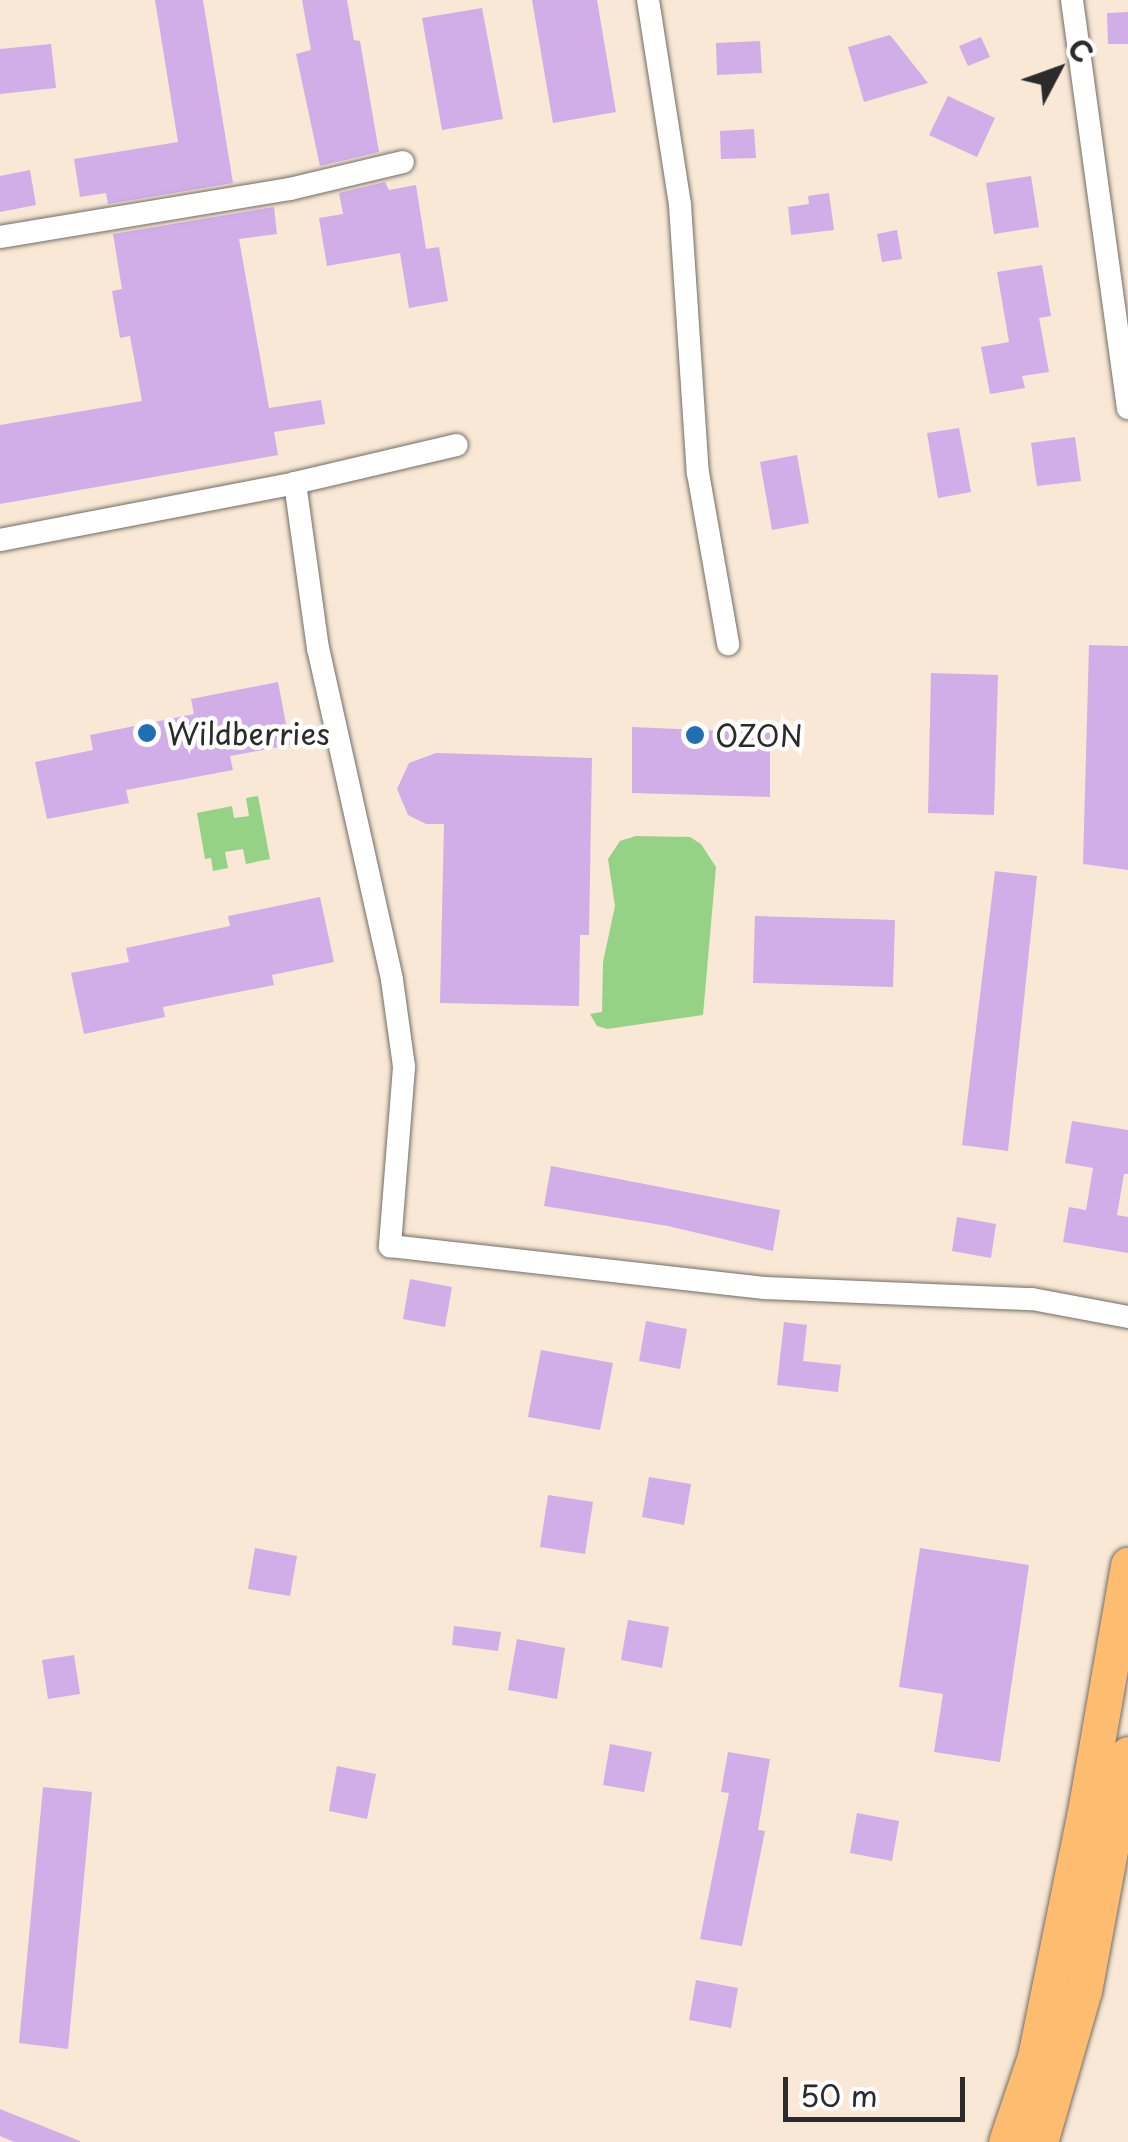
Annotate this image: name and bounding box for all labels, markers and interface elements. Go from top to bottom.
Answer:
north arrow [1008,20,1108,120]
text: С [1058,28,1104,72]
place label: Wildberries [167,715,330,751]
place label: OZON [715,717,803,753]
marker: Wildberries [136,722,158,744]
marker: OZON [684,724,706,746]
scale bar [788,2057,970,2119]
text: 50 m [800,2072,878,2117]

